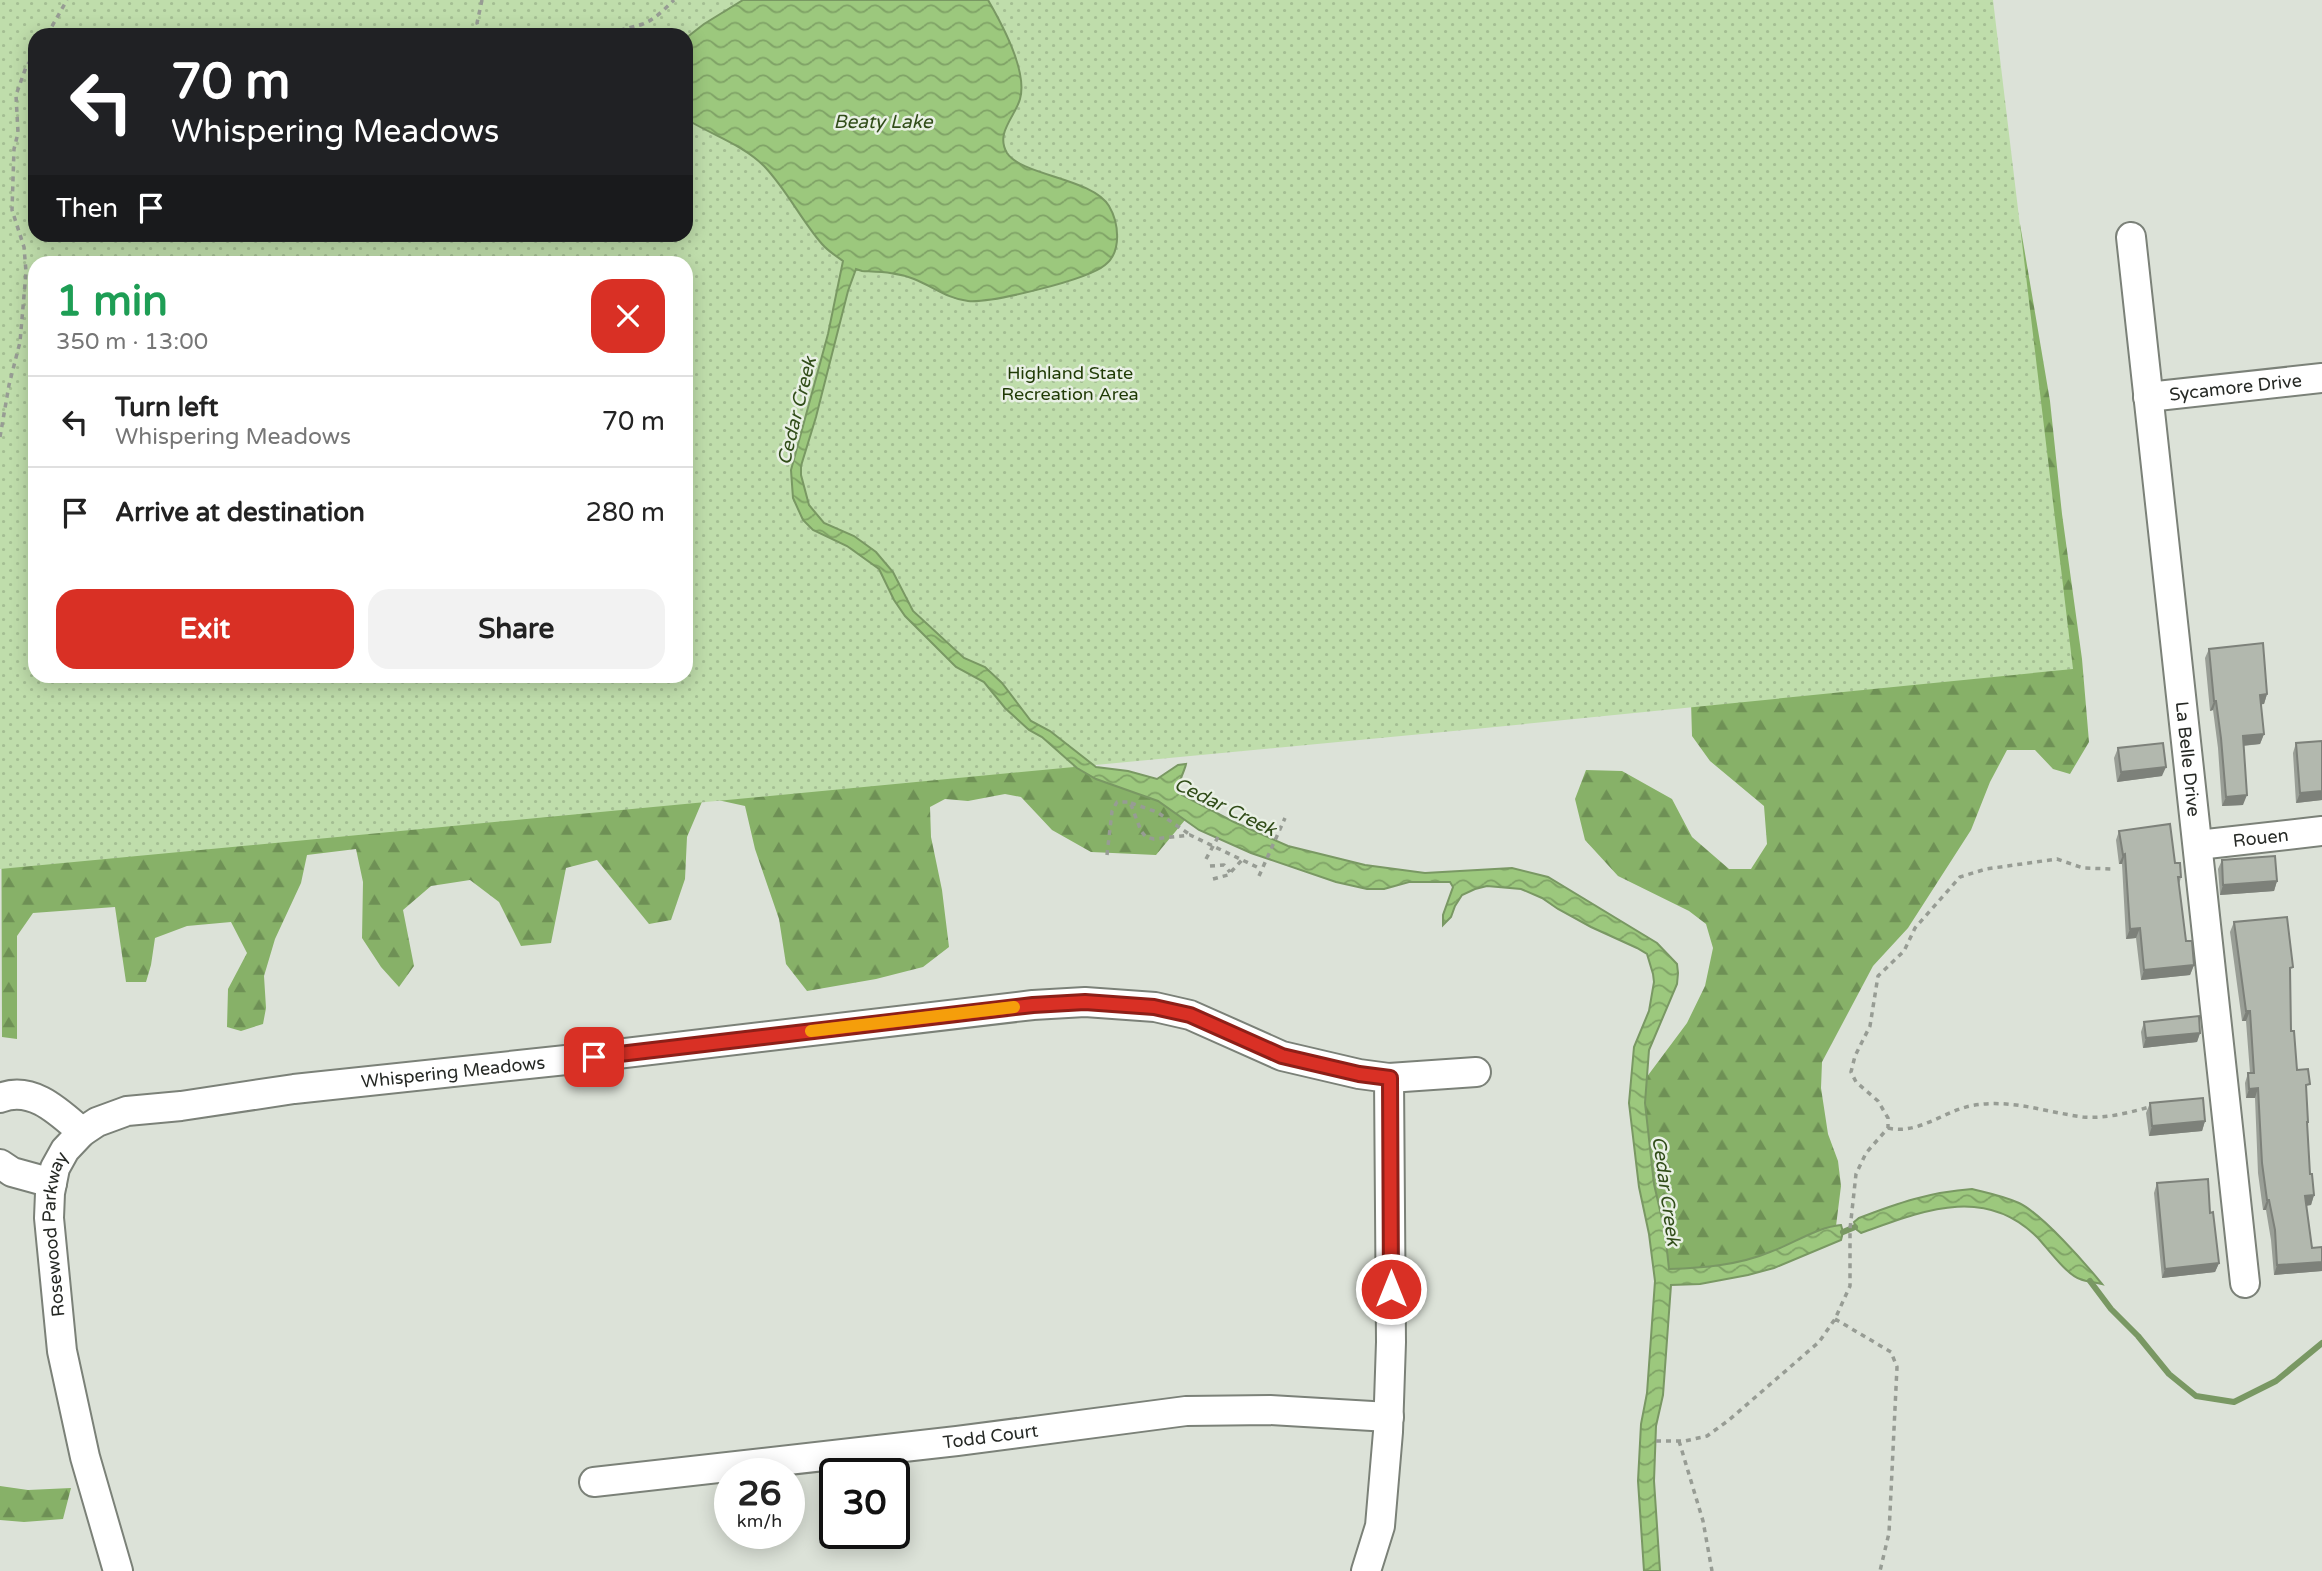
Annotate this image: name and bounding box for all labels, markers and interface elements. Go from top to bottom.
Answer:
text: 70 m [171,53,290,112]
icon: left [56,56,147,147]
water label: Beaty Lake [833,111,934,133]
text: Whispering Meadows [171,113,499,151]
icon: arrive [132,189,170,227]
text: Then [56,193,118,224]
text: 1 min [56,276,168,327]
button: close [591,279,665,353]
text: 350 m · 13:00 [56,328,208,356]
water label: Cedar Creek [773,353,821,467]
park label: Highland State Recreation Area [1001,362,1139,405]
street label: Sycamore Drive [2168,369,2303,406]
text: Turn left [115,392,218,423]
icon: left [56,403,94,441]
text: 70 m [602,406,665,437]
text: Whispering Meadows [115,423,351,451]
icon: arrive [56,494,94,532]
text: Arrive at destination [115,497,365,528]
text: 280 m [585,497,665,528]
button: Exit [56,589,354,669]
button: Share [368,589,665,669]
street label: La Belle Drive [2171,700,2205,818]
water label: Cedar Creek [1171,773,1281,842]
street label: Rouen [2232,824,2290,852]
pin [564,1027,624,1087]
icon: arrive [575,1038,613,1076]
street label: Whispering Meadows [360,1051,546,1093]
water label: Cedar Creek [1647,1135,1685,1249]
street label: Rosewood Parkway [38,1147,73,1318]
position arrow [1354,1252,1428,1326]
street label: Todd Court [941,1419,1040,1454]
speed limit sign: 30 [819,1458,910,1549]
text: 26 [738,1473,781,1515]
text: km/h [737,1510,782,1532]

